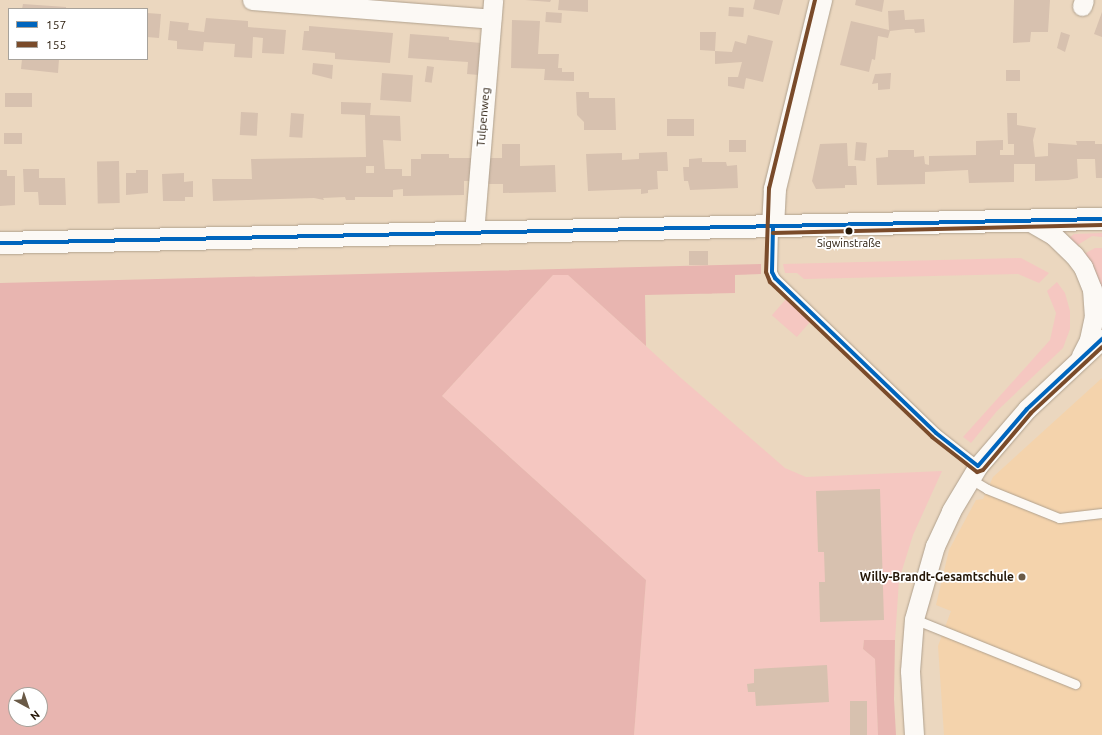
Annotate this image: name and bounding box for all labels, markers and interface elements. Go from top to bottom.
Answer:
legend [8,8,148,60]
text: 157 [46,18,66,31]
text: 155 [46,38,66,51]
street label: Tulpenweg [473,87,493,147]
marker: Sigwinstraße [844,226,854,236]
place label: Sigwinstraße [817,236,881,250]
place label: Willy-Brandt-Gesamtschule [860,570,1014,584]
marker: Willy-Brandt-Gesamtschule [1017,572,1027,582]
north arrow [8,687,48,727]
text: N [28,708,42,723]

